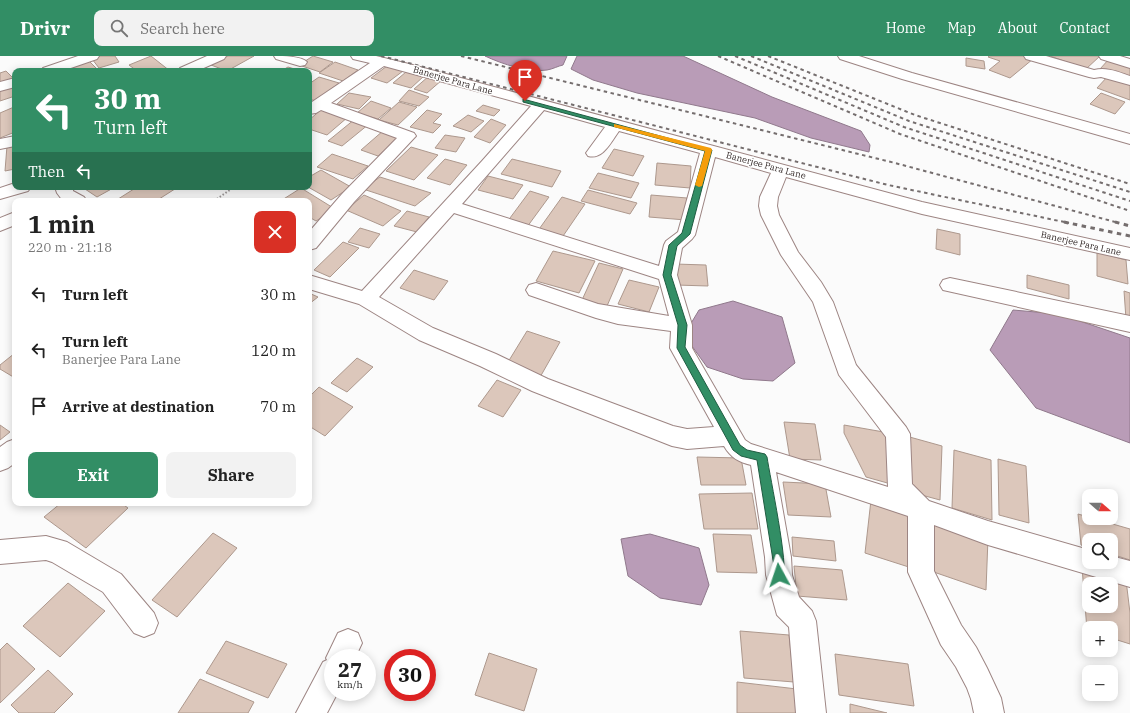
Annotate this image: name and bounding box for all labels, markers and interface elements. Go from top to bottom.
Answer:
search box [94,10,374,46]
text: Drivr [20,16,70,40]
icon: search [108,17,130,39]
text: Search here [140,19,225,38]
text: Home [886,19,925,37]
text: Map [947,19,976,37]
text: About [998,19,1037,37]
text: Contact [1059,19,1110,37]
pin [508,60,542,101]
street label: Banerjee Para Lane [412,63,494,97]
icon: arrive [514,66,536,88]
text: 30 m [94,80,161,117]
icon: left [28,84,80,136]
text: Turn left [94,116,168,139]
street label: Banerjee Para Lane [725,149,807,181]
icon: left [73,160,95,182]
text: Then [28,162,65,181]
text: 1 min [28,208,95,240]
button: close [254,211,296,253]
street label: Banerjee Para Lane [1040,228,1122,258]
text: 220 m · 21:18 [28,239,112,256]
icon: left [28,283,50,305]
text: Turn left [62,285,128,304]
text: 30 m [260,285,296,304]
text: Turn left [62,332,128,351]
icon: left [28,339,50,361]
text: 120 m [251,341,296,360]
text: Banerjee Para Lane [62,351,181,368]
icon: arrive [28,395,50,417]
text: Arrive at destination [62,397,214,416]
text: 70 m [260,397,296,416]
button: Exit [28,452,158,498]
button: Share [166,452,296,498]
north arrow [1082,489,1118,525]
map controls [1082,489,1118,701]
button: search [1082,533,1118,569]
position arrow [758,554,800,596]
button: layers [1082,577,1118,613]
button: + [1082,621,1118,657]
speed limit sign: 30 [384,649,436,701]
text: 27 [338,656,362,683]
button: − [1082,665,1118,701]
text: km/h [337,678,363,691]

